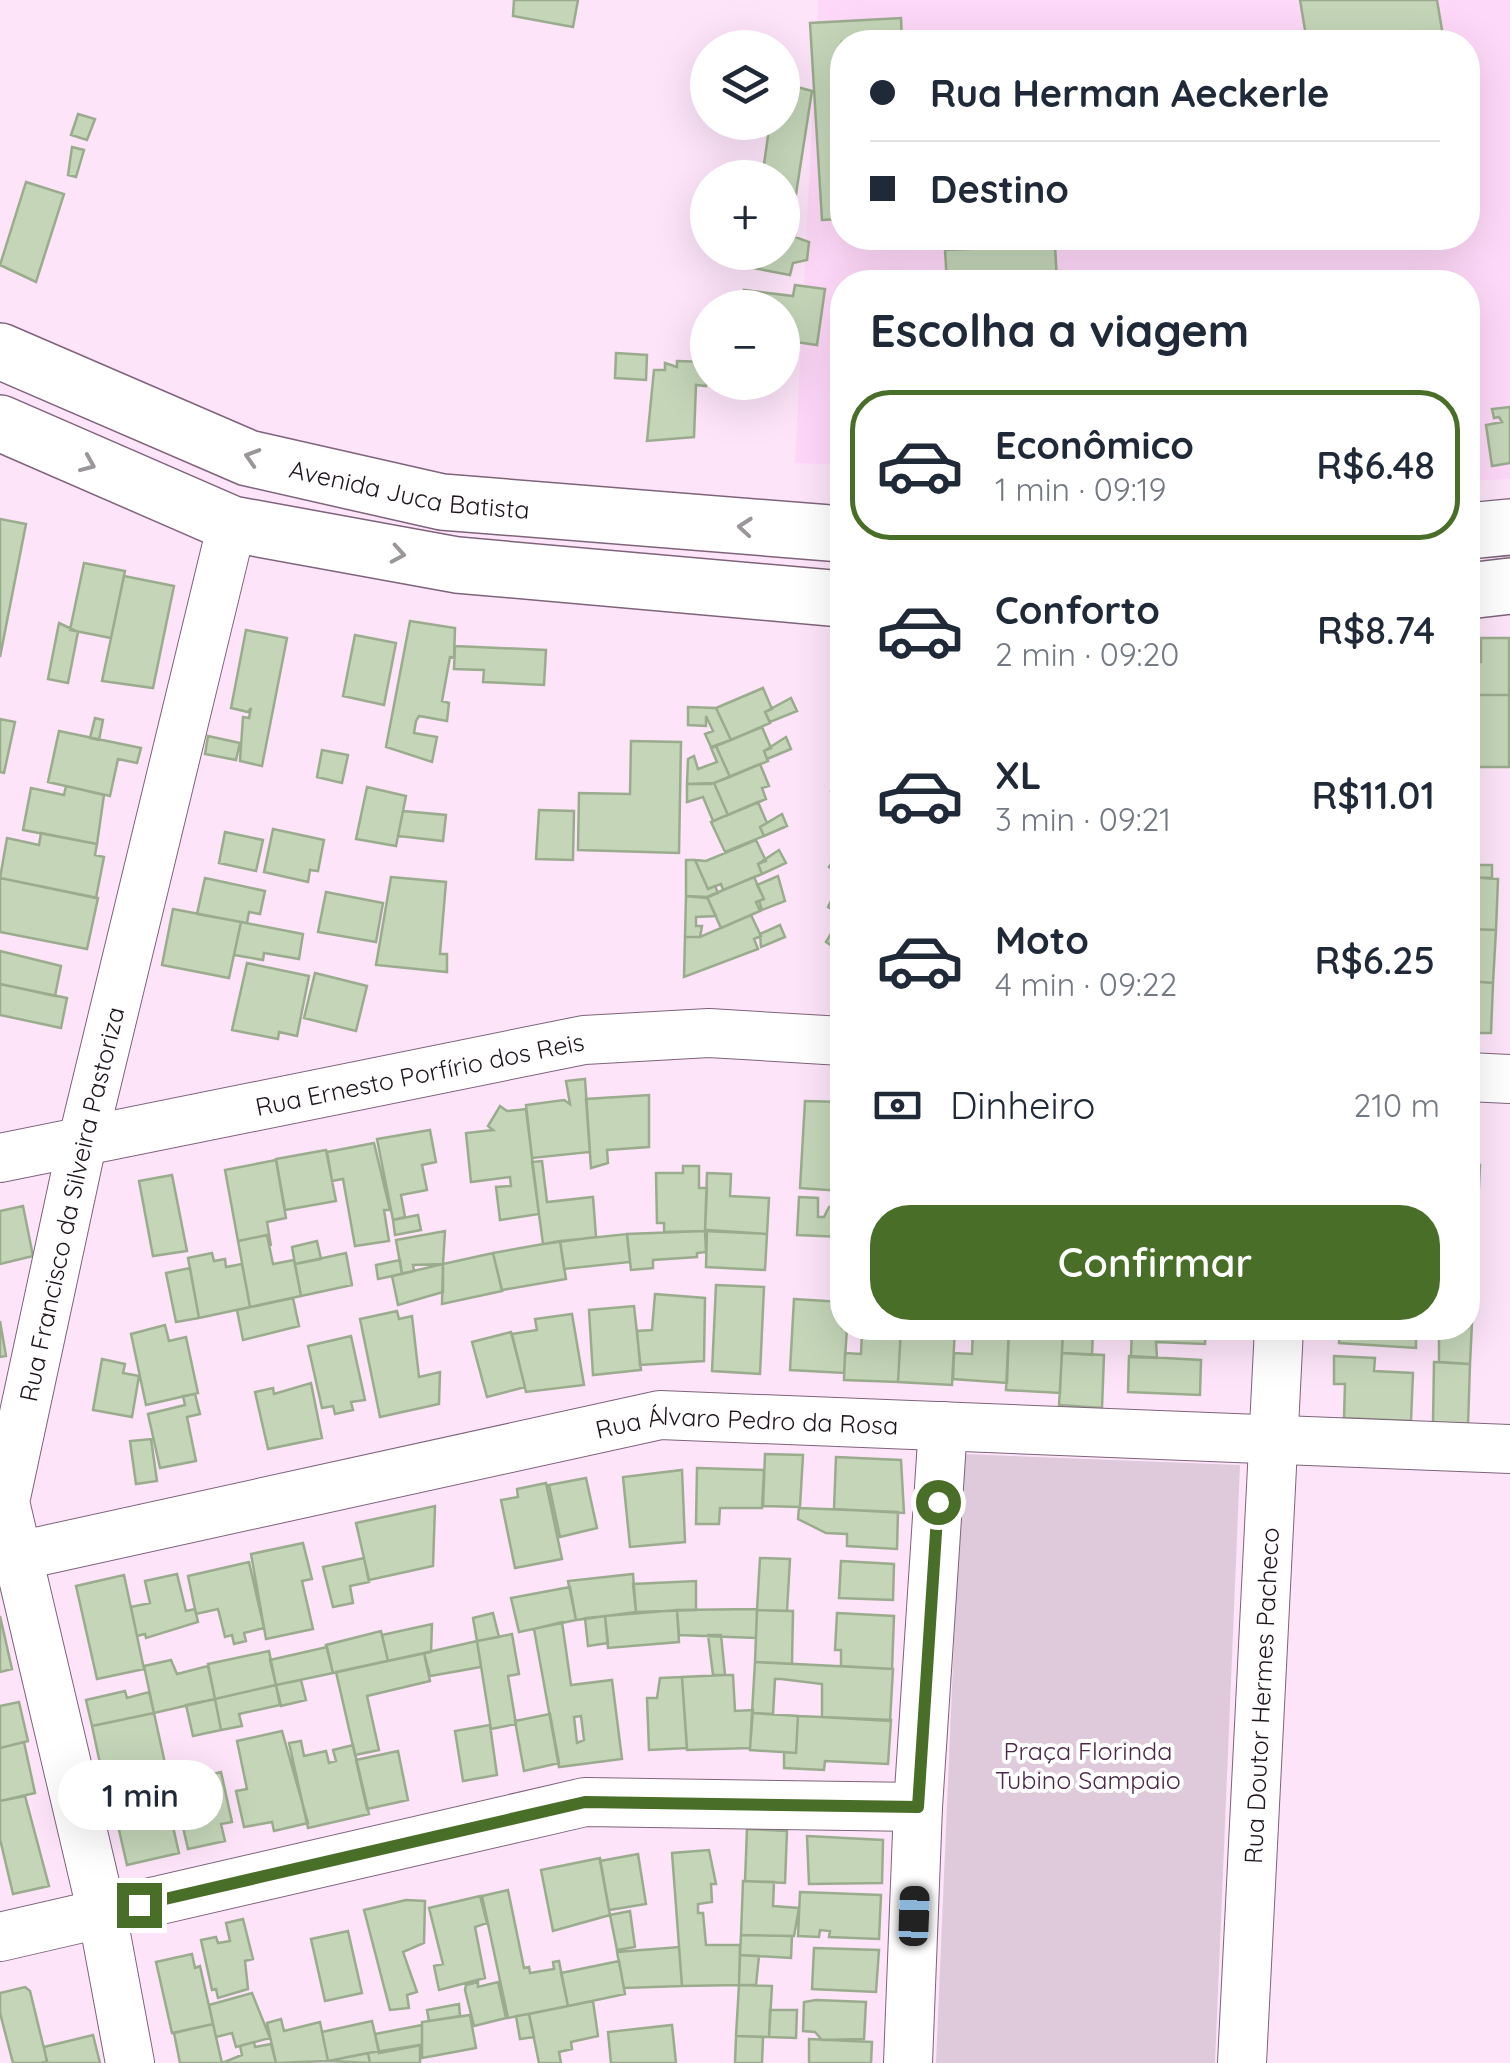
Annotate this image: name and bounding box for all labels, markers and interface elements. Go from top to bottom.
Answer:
map controls [690,30,800,400]
button: layers [690,30,800,140]
text: Rua Herman Aeckerle [930,69,1329,117]
button: + [690,160,800,270]
text: Destino [930,165,1069,213]
button: − [690,290,800,400]
text: Escolha a viagem [870,302,1249,358]
icon: car [875,420,965,510]
text: Econômico [995,421,1194,469]
text: R$6.48 [1316,441,1435,489]
one-way arrow [244,448,261,469]
one-way arrow [78,452,96,472]
street label: Avenida Juca Batista [286,452,531,524]
text: 1 min · 09:19 [995,469,1166,509]
one-way arrow [737,516,753,538]
one-way arrow [390,543,407,564]
icon: car [875,585,965,675]
text: Conforto [995,586,1160,634]
text: R$8.74 [1317,606,1435,654]
text: 2 min · 09:20 [995,634,1179,674]
icon: car [875,750,965,840]
text: XL [995,751,1041,799]
text: R$11.01 [1312,771,1435,819]
text: 3 min · 09:21 [995,799,1171,839]
icon: car [875,915,965,1005]
text: Moto [995,916,1089,964]
text: R$6.25 [1315,936,1435,984]
text: 4 min · 09:22 [995,964,1177,1004]
street label: Rua Francisco da Silveira Pastoriza [12,1004,130,1404]
street label: Rua Ernesto Porfírio dos Reis [252,1025,587,1122]
icon: cash [870,1078,925,1133]
text: Dinheiro [950,1081,1095,1129]
text: 210 m [1353,1085,1440,1125]
button: Confirmar [870,1205,1440,1320]
street label: Rua Álvaro Pedro da Rosa [592,1399,899,1444]
route start [916,1480,961,1525]
street label: Rua Doutor Hermes Pacheco [1237,1526,1284,1864]
park label: Praça Florinda Tubino Sampaio [995,1735,1181,1795]
callout: 1 min [56,1760,222,1830]
text: 1 min [102,1775,179,1815]
route end [117,1883,162,1928]
car [898,1885,930,1947]

